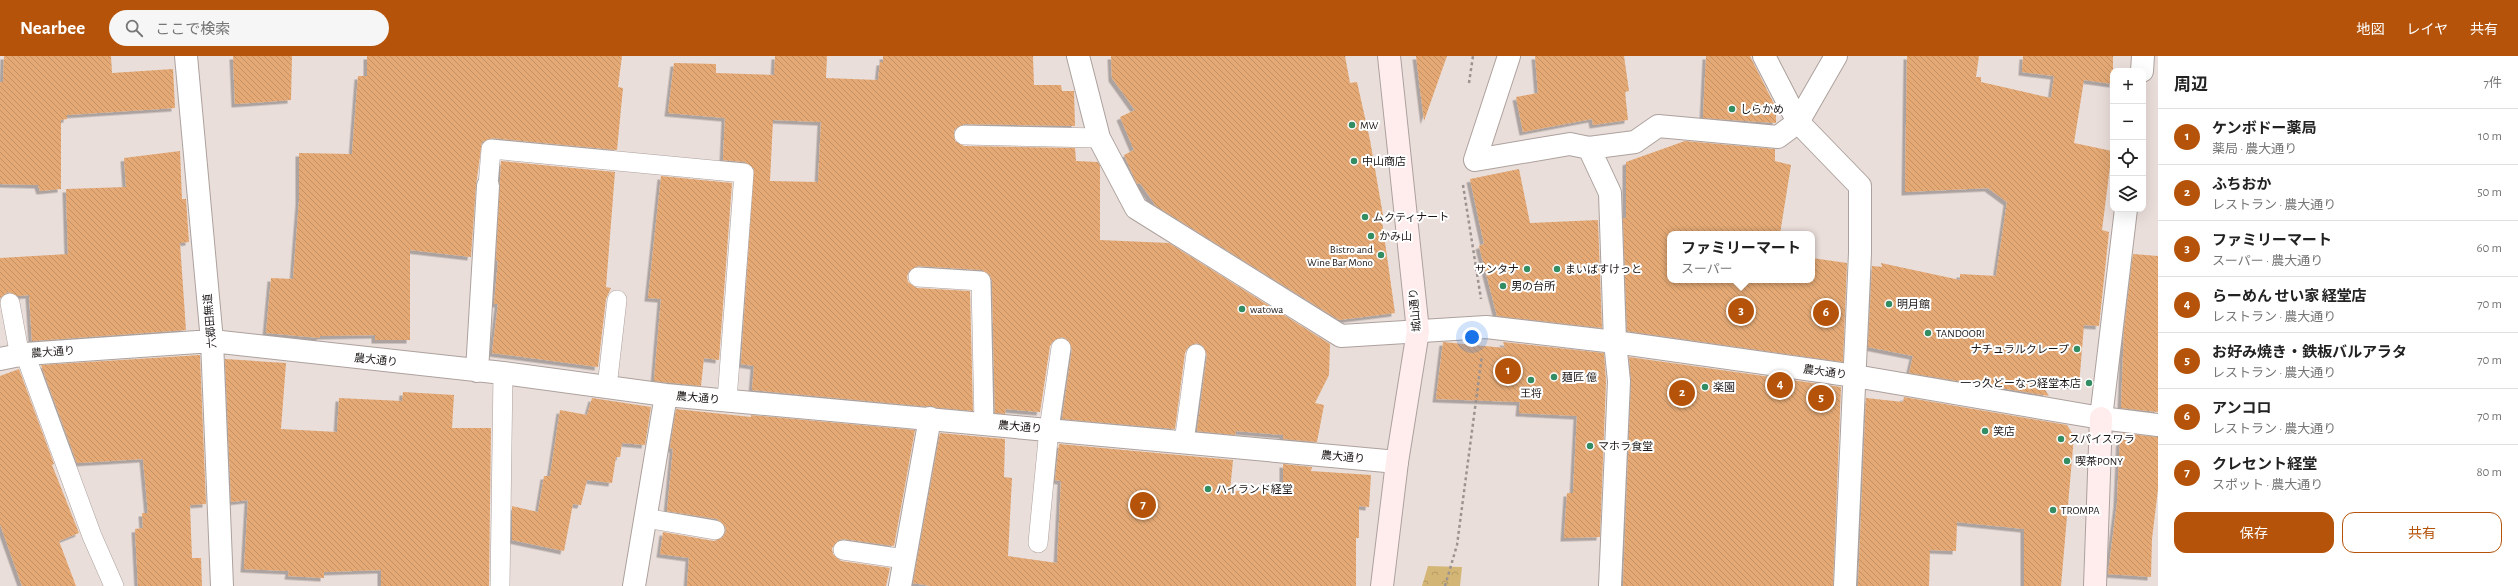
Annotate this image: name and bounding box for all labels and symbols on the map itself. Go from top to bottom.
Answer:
place label: しらかめ [1740,103,1784,115]
marker: しらかめ [1727,104,1737,114]
marker: MW [1347,120,1357,130]
place label: MW [1360,120,1379,131]
marker: 中山商店 [1349,156,1359,166]
place label: 中山商店 [1362,156,1406,167]
marker: ムクティナート [1360,212,1370,222]
place label: ムクティナート [1373,212,1449,223]
marker: かみ山 [1366,231,1376,241]
place label: かみ山 [1379,231,1412,242]
place label: Bistro and Wine Bar Mono [1307,244,1373,268]
marker: Bistro and Wine Bar Mono [1376,250,1386,260]
place label: まいばすけっと [1565,263,1642,275]
place label: サンタナ [1475,264,1519,275]
marker: サンタナ [1522,264,1532,274]
marker: まいばすけっと [1552,264,1562,274]
place label: 男の台所 [1511,280,1556,292]
marker: 男の台所 [1498,281,1508,291]
street label: 城山通り [1407,288,1422,332]
street label: 六郷田無道 [201,293,218,349]
pin: 3 [1728,296,1754,326]
pin: 6 [1813,298,1839,328]
marker: 明月館 [1884,299,1894,309]
place label: 明月館 [1897,299,1930,310]
marker: watowa [1237,304,1247,314]
place label: watowa [1250,304,1283,315]
your location [1462,327,1482,347]
marker: TANDOORI [1923,328,1933,338]
place label: TANDOORI [1936,328,1985,339]
street label: 農大通り [31,344,75,359]
place label: ナチュラルクレープ [1971,344,2069,355]
marker: ナチュラルクレープ [2072,344,2082,354]
street label: 農大通り [354,351,399,368]
pin: 1 [1495,356,1521,386]
street label: 農大通り [1802,363,1848,381]
pin: 4 [1767,370,1793,400]
place label: 麺匠 億 [1562,371,1598,383]
marker: 麺匠 億 [1549,372,1559,382]
marker: 王将 [1526,375,1536,385]
place label: 一っ久どーなつ経堂本店 [1960,377,2081,389]
pin: 2 [1669,378,1695,408]
marker: 一っ久どーなつ経堂本店 [2084,378,2094,388]
place label: 楽園 [1713,381,1735,393]
marker: 楽園 [1700,382,1710,392]
pin: 5 [1808,383,1834,413]
place label: 王将 [1520,387,1542,399]
street label: 農大通り [676,390,720,405]
street label: 農大通り [998,419,1042,434]
place label: 笑店 [1993,425,2015,437]
marker: 笑店 [1980,426,1990,436]
marker: スパイスワラ [2056,434,2066,444]
place label: スパイスワラ [2069,434,2135,445]
marker: マホラ食堂 [1585,441,1595,451]
place label: マホラ食堂 [1598,441,1653,452]
street label: 農大通り [1321,449,1365,464]
marker: 喫茶PONY [2062,456,2072,466]
place label: 喫茶PONY [2075,456,2123,467]
place label: ハイランド経堂 [1216,483,1293,495]
marker: ハイランド経堂 [1203,484,1213,494]
pin: 7 [1130,490,1156,520]
marker: TROMPA [2048,505,2058,515]
place label: TROMPA [2061,505,2100,516]

